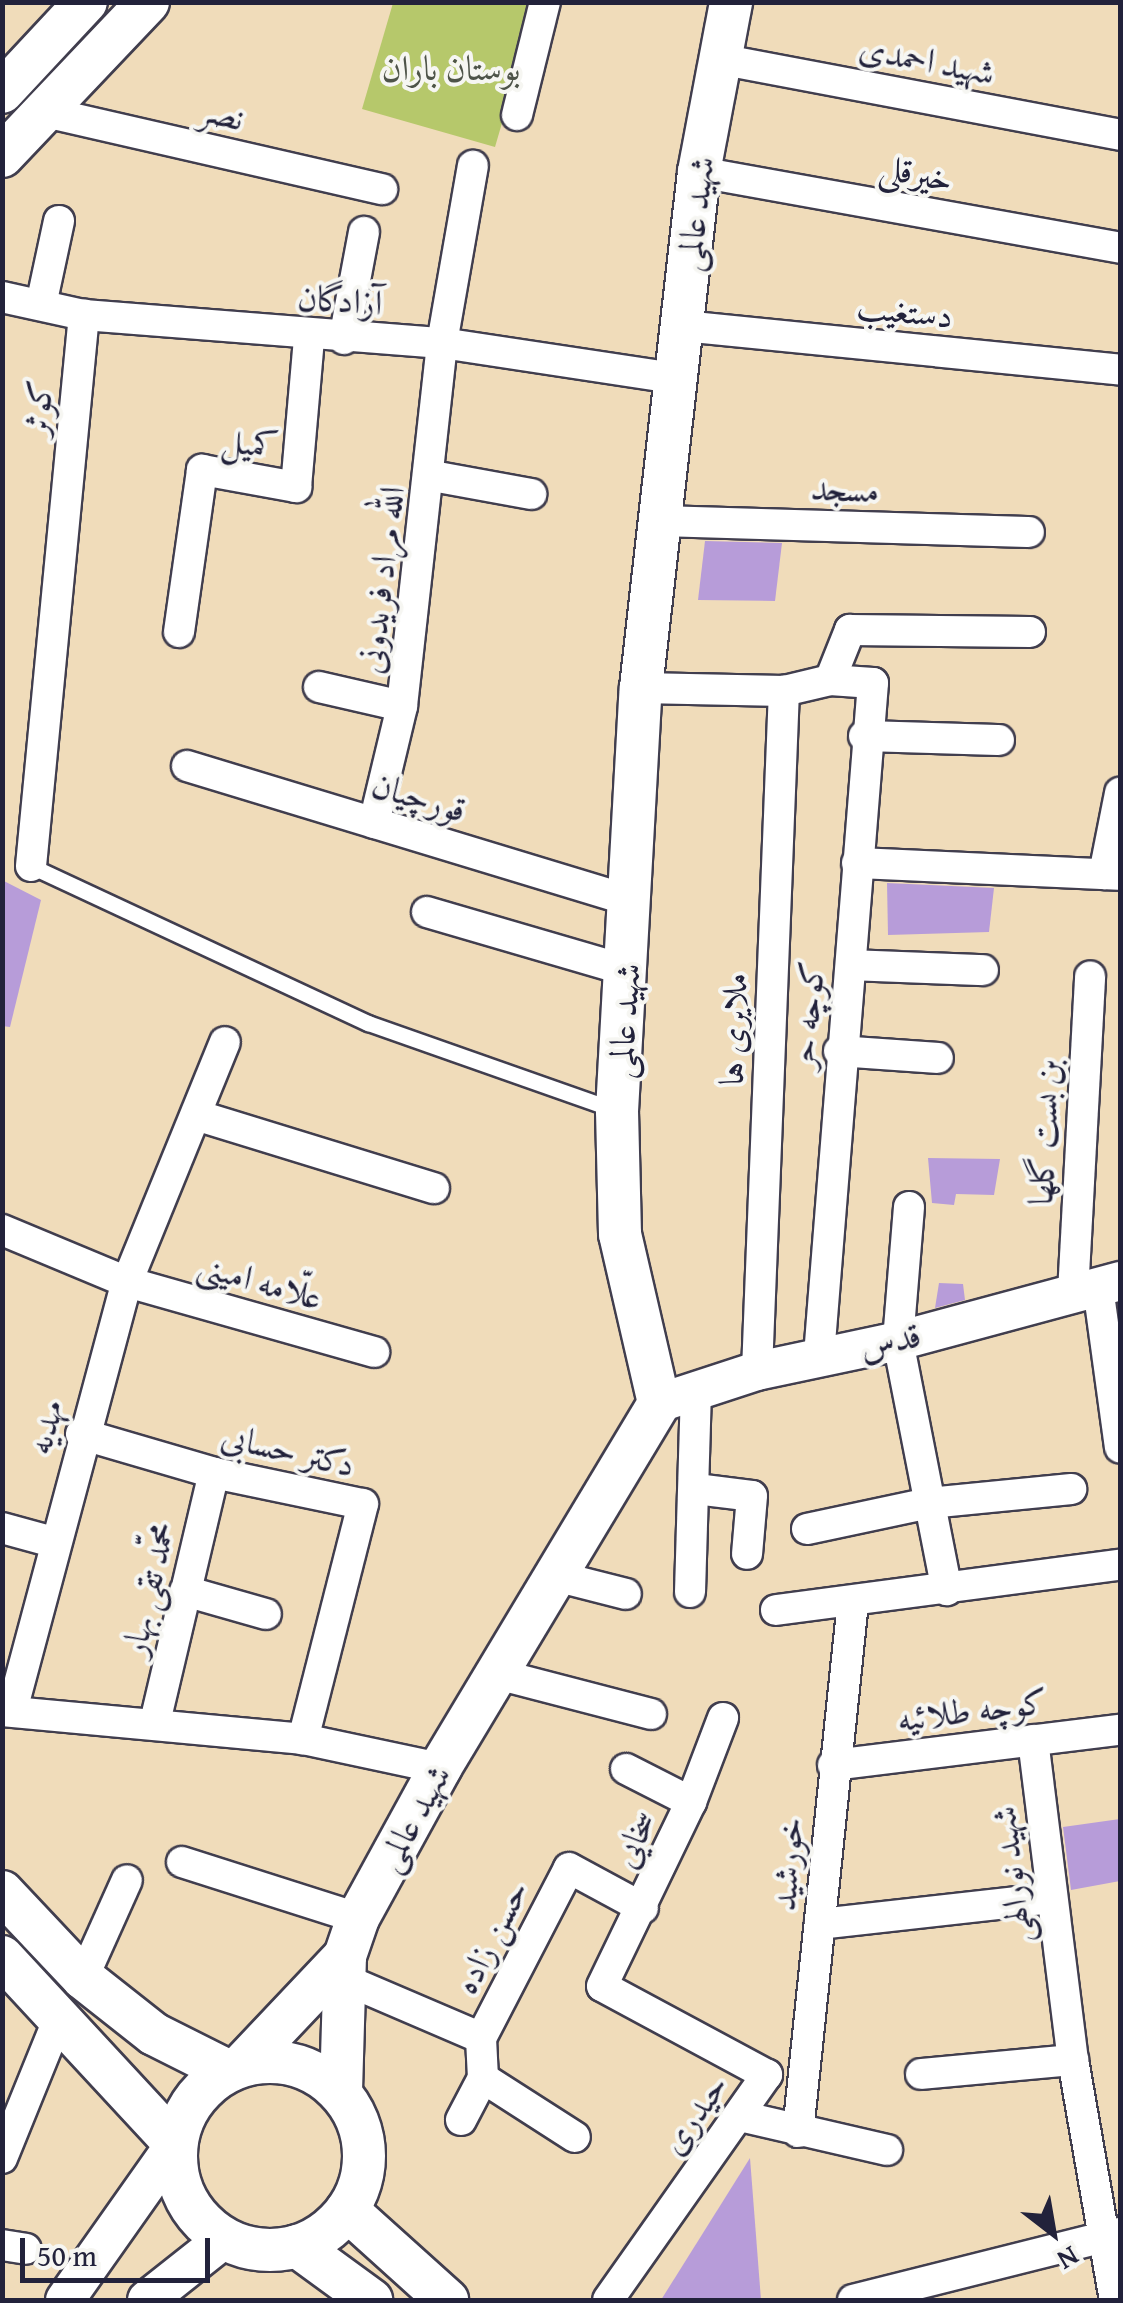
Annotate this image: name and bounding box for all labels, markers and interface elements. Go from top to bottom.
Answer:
street label: شهید احمدی [856,26,998,94]
park label: بوستان باران [381,47,521,89]
street label: نصر [196,89,248,139]
street label: خیرقلی [876,146,956,200]
street label: شهید عالمی [667,154,723,274]
street label: آزادگان [296,276,384,324]
street label: دستغیب [855,285,955,337]
street label: کوثر [14,378,62,438]
street label: کمیل [219,419,281,467]
street label: مسجد [810,467,880,511]
street label: الله مراد فریدونی [349,484,413,676]
street label: قورچیان [367,763,471,831]
street label: کوچه حر [780,959,834,1071]
street label: شهید عالمی [599,962,649,1080]
street label: ملایری ها [710,972,756,1086]
street label: بن بست گلها [1019,1058,1069,1206]
street label: علّامه امینی [193,1243,327,1319]
street label: قدس [855,1314,925,1368]
street label: مهدیه [17,1395,73,1459]
street label: دکتر حسابی [217,1414,359,1486]
street label: محمّد تقی بهار [112,1518,184,1660]
street label: کوچه طلائیه [894,1680,1050,1740]
street label: شهید عالمی [367,1757,459,1879]
street label: سخایی [603,1804,665,1874]
street label: شهید نورالهی [982,1804,1040,1946]
street label: خورشید [762,1815,812,1913]
street label: حسن زاده [445,1873,537,2001]
street label: حیدری [651,2066,737,2162]
north arrow [1003,2183,1103,2283]
scale bar [25,2218,215,2280]
text: 50 m [37,2233,97,2277]
text: N [1050,2237,1087,2282]

